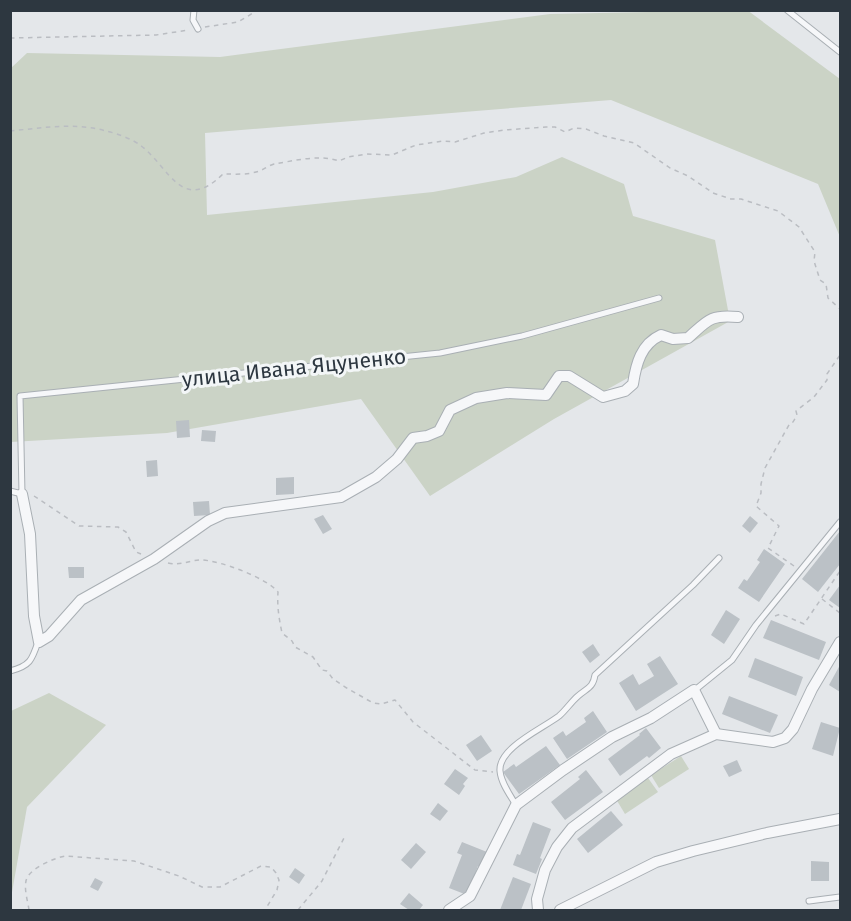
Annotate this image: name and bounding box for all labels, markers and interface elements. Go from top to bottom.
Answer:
street label: улица Ивана Яцуненко [181,343,407,393]

